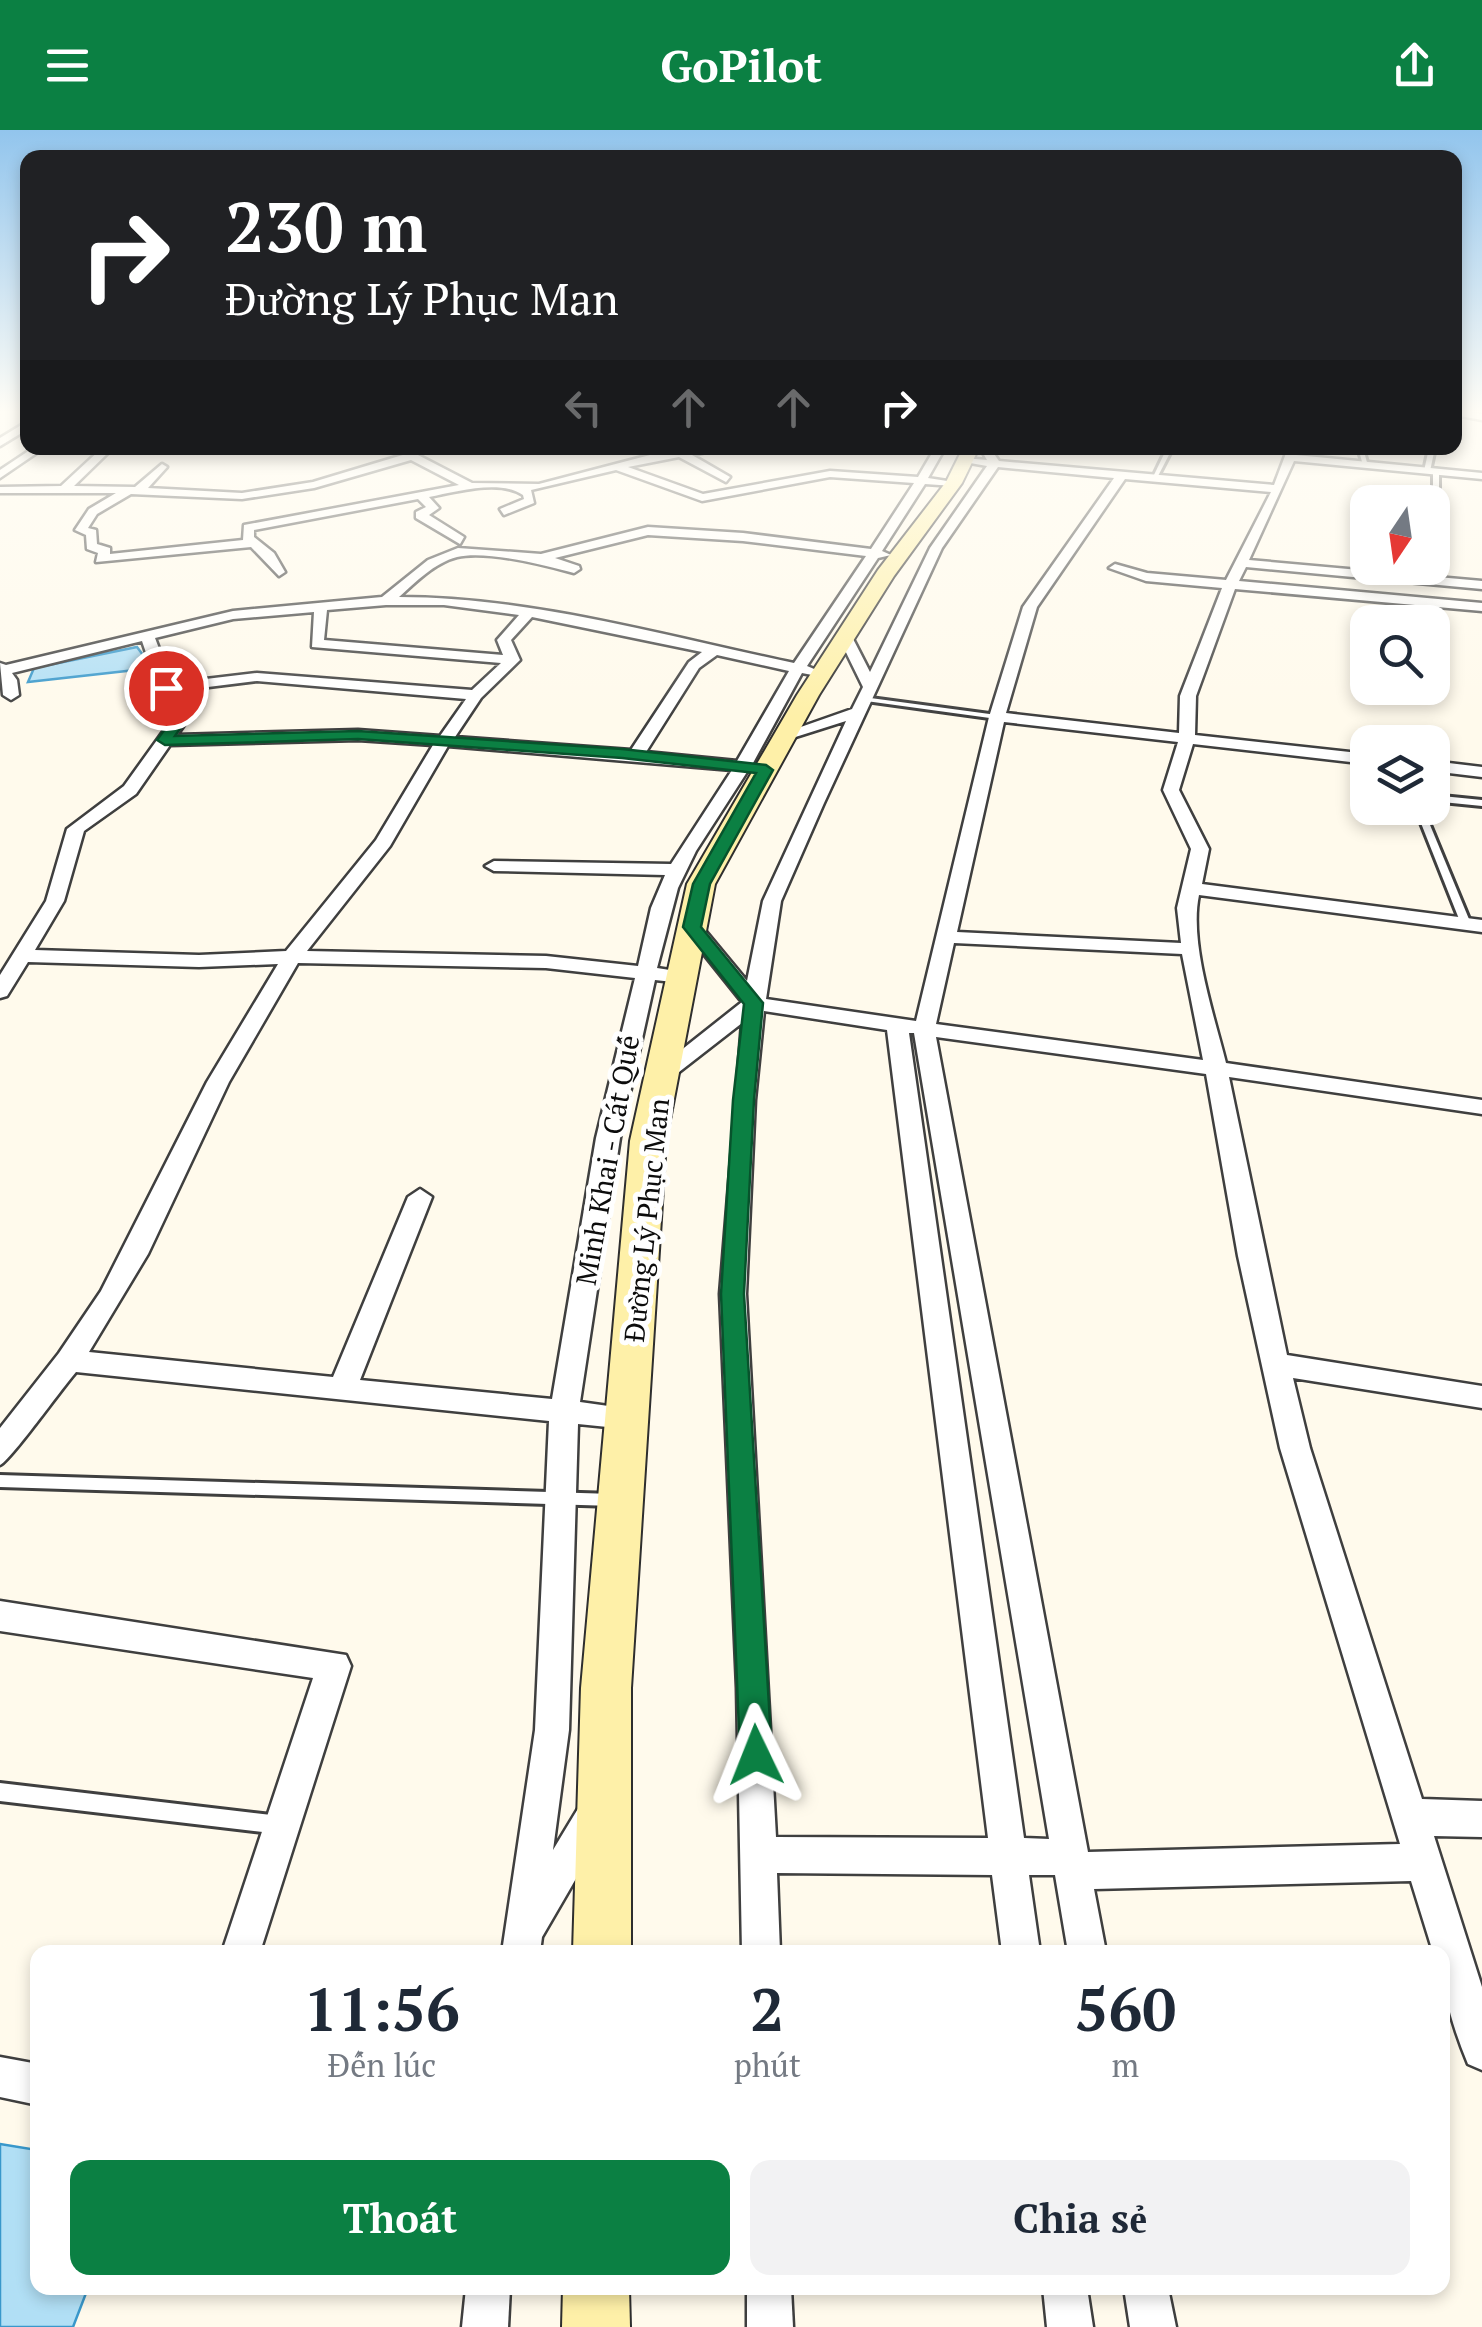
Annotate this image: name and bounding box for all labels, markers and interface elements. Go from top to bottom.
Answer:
text: GoPilot [660,35,822,95]
icon: menu [40,38,95,93]
icon: share [1387,38,1442,93]
text: 230 m [225,179,427,272]
icon: right [60,190,190,320]
text: Đường Lý Phục Man [225,268,619,328]
icon: left [556,380,611,435]
icon: ahead [661,380,716,435]
icon: ahead [766,380,821,435]
icon: right [871,380,926,435]
north arrow [1350,485,1450,585]
map controls [1350,485,1450,825]
button: search [1350,605,1450,705]
pin [124,646,209,731]
icon: arrive [139,661,194,716]
button: layers [1350,725,1450,825]
street label: Minh Khai - Cát Quế [567,1032,647,1288]
street label: Đường Lý Phục Man [615,1096,677,1344]
position arrow [704,1703,808,1807]
text: 11:56 [304,1969,460,2048]
text: 2 [750,1969,784,2048]
text: 560 [1075,1969,1176,2048]
text: Đến lúc [328,2044,436,2086]
text: phút [734,2044,801,2086]
text: m [1112,2044,1139,2086]
button: Thoát [70,2160,730,2275]
button: Chia sẻ [750,2160,1410,2275]

